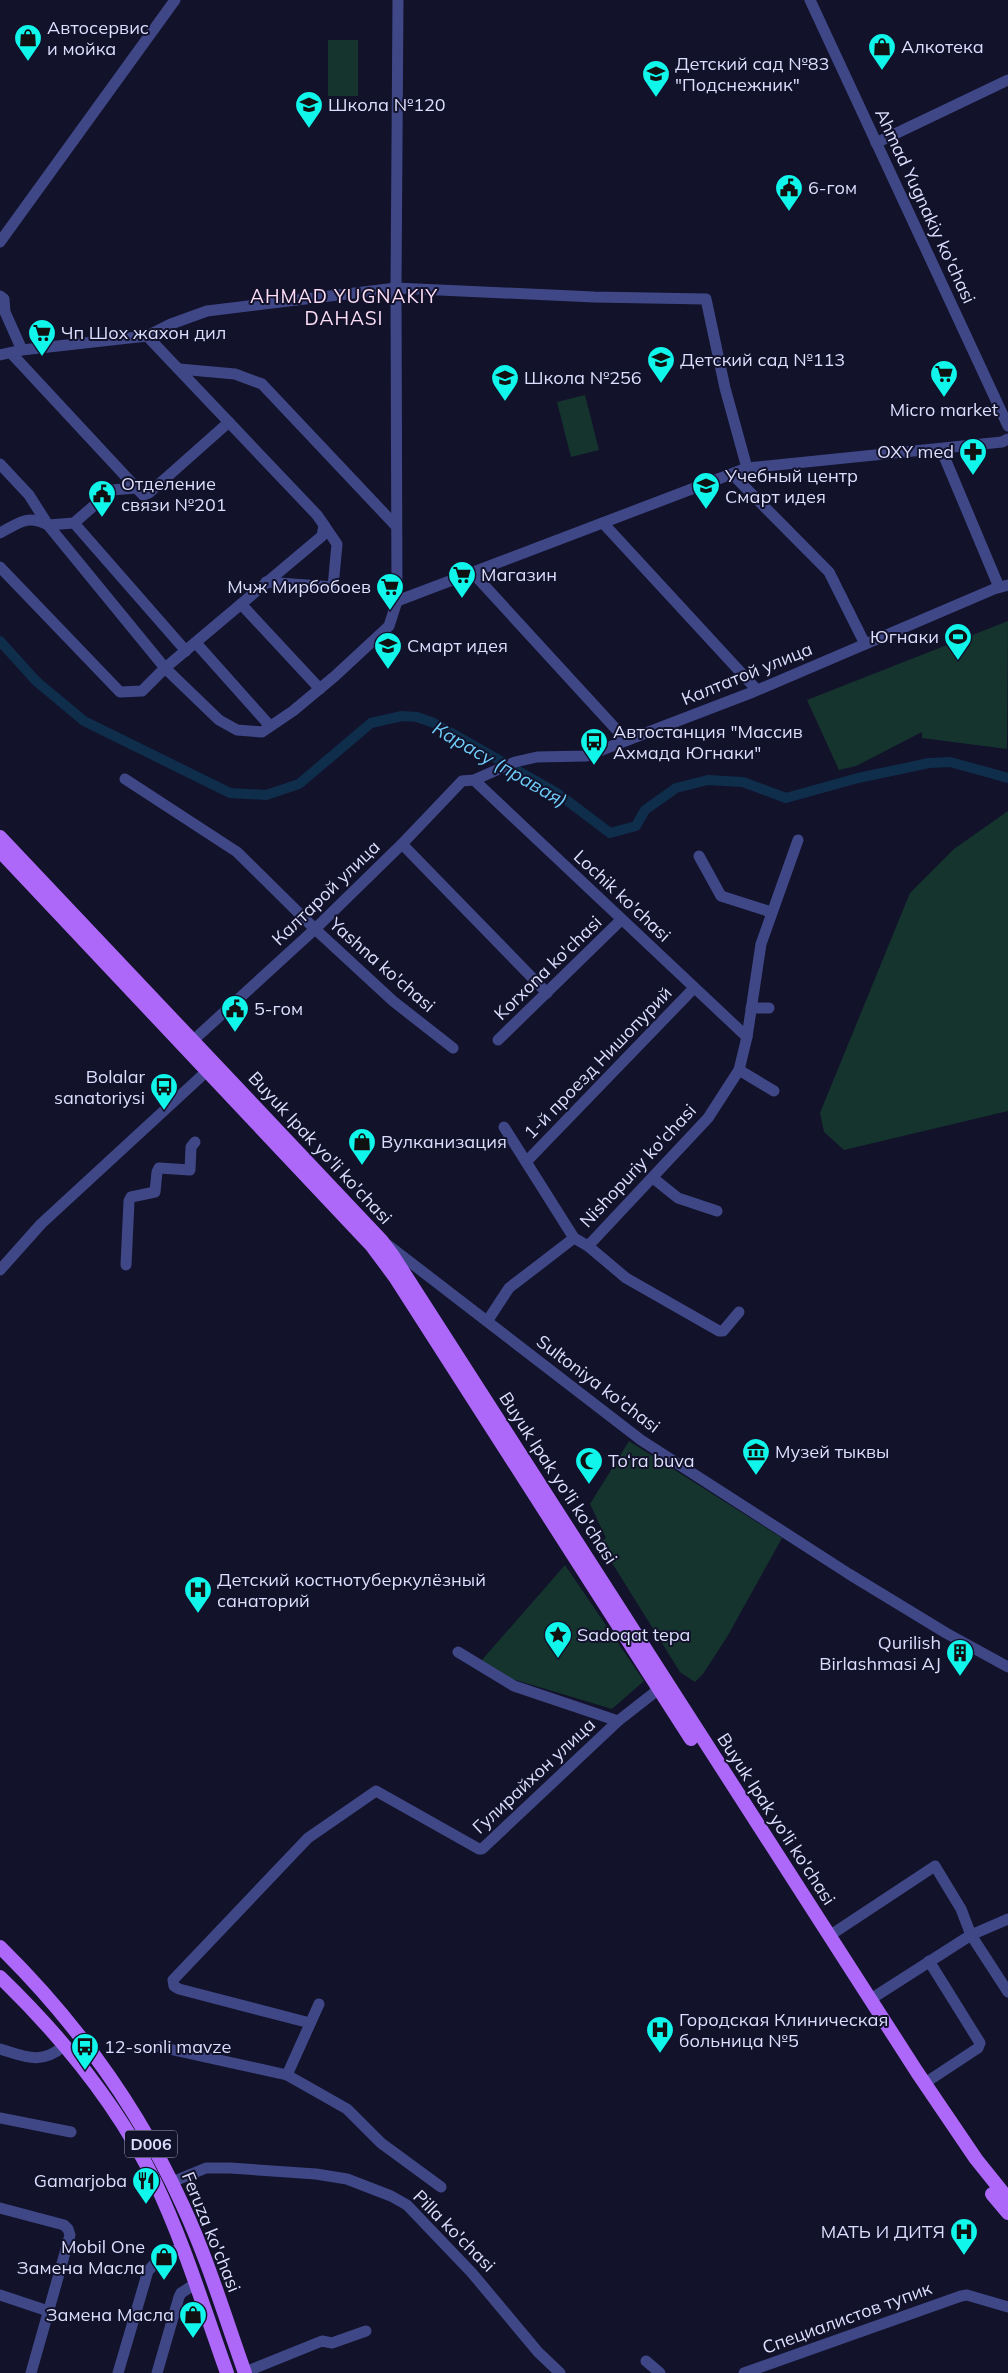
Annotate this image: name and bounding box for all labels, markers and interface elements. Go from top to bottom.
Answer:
place label: Автосервис и мойка [47,16,149,60]
shop icon: Автосервис и мойка [13,23,43,62]
shop icon: Алкотека [867,32,897,71]
place label: Алкотека [901,35,984,58]
place label: Детский сад №83 "Подснежник" [675,52,829,96]
school or university icon: Детский сад №83 "Подснежник" [641,59,671,98]
school or university icon: Школа №120 [294,90,324,129]
place label: Школа №120 [328,93,446,116]
street label: Ahmad Yugnakiy ko'chasi [870,105,981,307]
public building icon: 6-гом [774,173,804,212]
place label: 6-гом [808,176,857,199]
district label: AHMAD YUGNAKIY DAHASI [250,284,438,330]
supermarket icon: Чп Шох жахон дил [27,318,57,357]
place label: Чп Шох жахон дил [61,321,226,344]
school or university icon: Детский сад №113 [646,345,676,384]
place label: Детский сад №113 [680,348,845,371]
supermarket icon: Micro market [929,359,959,398]
school or university icon: Школа №256 [490,363,520,402]
place label: Школа №256 [524,366,642,389]
place label: Micro market [890,398,998,421]
pharmacy icon: OXY med [958,437,988,476]
place label: OXY med [877,440,954,463]
place label: Учебный центр Смарт идея [724,464,858,508]
school or university icon: Учебный центр Смарт идея [691,471,721,510]
place label: Отделение связи №201 [121,472,227,516]
public building icon: Отделение связи №201 [87,479,117,518]
supermarket icon: Магазин [447,560,477,599]
place label: Магазин [481,563,557,586]
supermarket icon: Мчж Мирбобоев [375,572,405,611]
place label: Мчж Мирбобоев [227,575,371,598]
sports icon: Югнаки [943,622,973,661]
place label: Югнаки [870,625,939,648]
school or university icon: Смарт идея [373,631,403,670]
place label: Смарт идея [407,634,508,657]
street label: Калтатой улица [678,637,816,710]
water label: Карасу (правая) [428,716,572,812]
place label: Автостанция "Массив Ахмада Югнаки" [613,720,803,764]
bus stop icon: Автостанция "Массив Ахмада Югнаки" [579,727,609,766]
street label: Калтарой улица [267,835,385,950]
street label: Lochik ko'chasi [569,845,676,946]
street label: Korxona ko'chasi [489,911,606,1025]
street label: Yashna ko'chasi [324,912,440,1017]
street label: 1-й проезд Нишопурий [519,981,677,1144]
public building icon: 5-гом [220,994,250,1033]
place label: 5-гом [254,997,303,1020]
place label: Bolalar sanatoriysi [54,1065,145,1109]
street label: Buyuk Ipak yo'li ko'chasi [244,1067,397,1229]
bus stop icon: Bolalar sanatoriysi [149,1072,179,1111]
street label: Nishopuriy ko'chasi [574,1099,701,1232]
shop icon: Вулканизация [347,1127,377,1166]
place label: Вулканизация [381,1130,507,1153]
street label: Sultoniya ko'chasi [532,1330,665,1438]
street label: Buyuk Ipak yo'li ko'chasi [494,1387,623,1568]
museum icon: Музей тыквы [741,1437,771,1476]
place label: Музей тыквы [775,1440,889,1463]
mosque icon: To‘ra buva [574,1446,604,1485]
place label: To‘ra buva [608,1449,695,1472]
place label: Детский костнотуберкулёзный санаторий [217,1568,486,1612]
hospital icon: Детский костнотуберкулёзный санаторий [183,1575,213,1614]
place icon: Sadoqat tepa [543,1620,573,1659]
place label: Sadoqat tepa [577,1623,690,1646]
place label: Qurilish Birlashmasi AJ [819,1631,941,1675]
building icon: Qurilish Birlashmasi AJ [945,1638,975,1677]
street label: Гулирайхон улица [467,1713,600,1838]
street label: Buyuk Ipak yo'li ko'chasi [712,1728,841,1909]
place label: Городская Клиническая больница №5 [679,2008,888,2052]
hospital icon: Городская Клиническая больница №5 [645,2015,675,2054]
bus stop icon: 12-sonli mavze [70,2032,100,2071]
place label: 12-sonli mavze [104,2035,231,2058]
road number: D006 [125,2130,177,2158]
restaurant icon: Gamarjoba [131,2166,161,2205]
street label: Feruza ko'chasi [177,2168,246,2295]
place label: Gamarjoba [34,2169,127,2192]
street label: Pilla ko'chasi [408,2185,500,2277]
hospital icon: МАТЬ И ДИТЯ [949,2217,979,2256]
place label: МАТЬ И ДИТЯ [821,2220,945,2243]
place label: Mobil One Замена Масла [17,2235,145,2279]
shop icon: Mobil One Замена Масла [149,2242,179,2281]
street label: Специалистов тупик [759,2276,935,2359]
shop icon: Замена Масла [178,2300,208,2339]
place label: Замена Масла [46,2303,174,2326]

